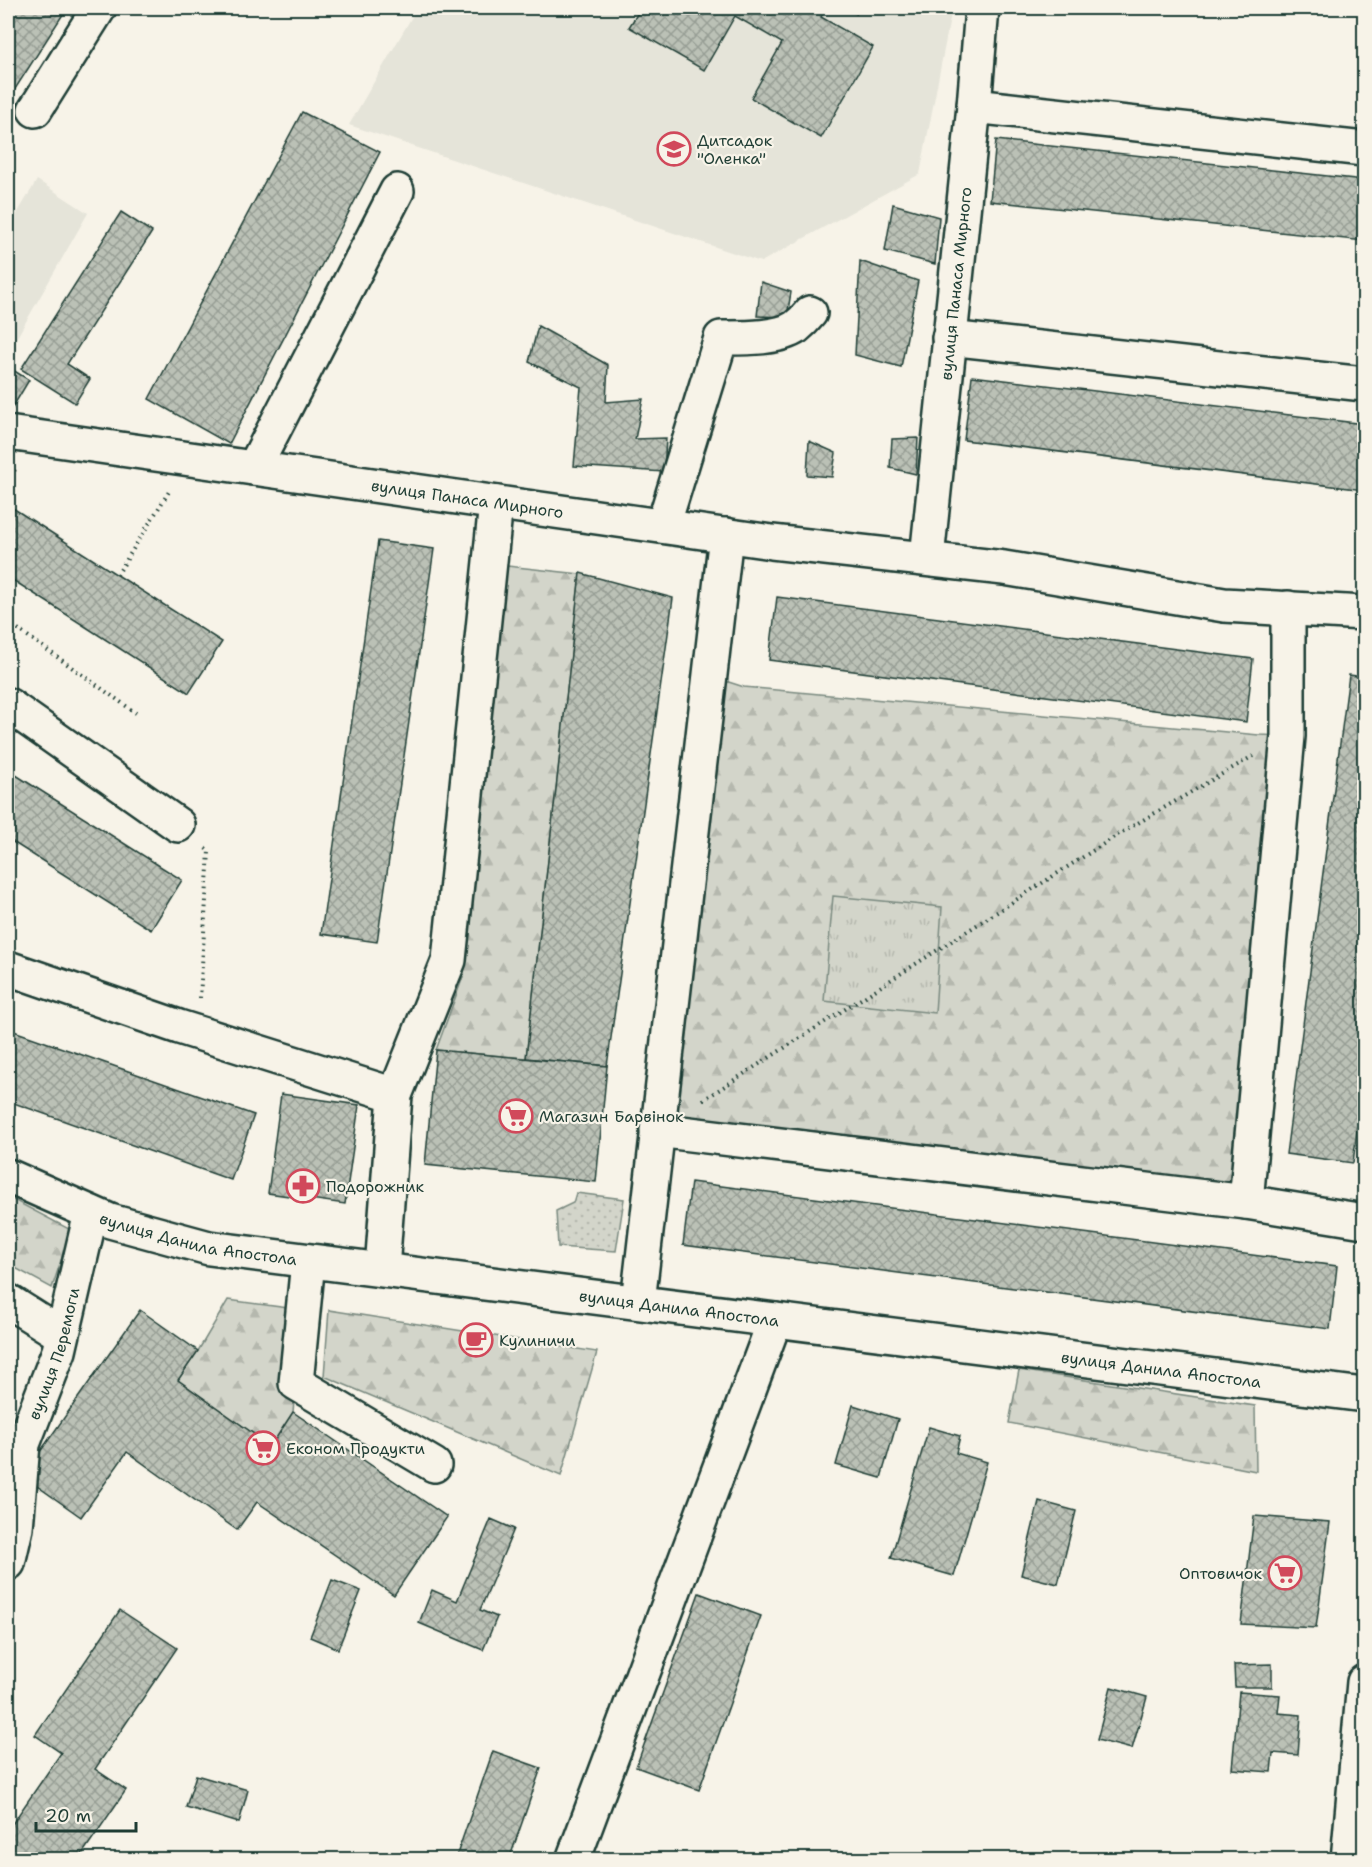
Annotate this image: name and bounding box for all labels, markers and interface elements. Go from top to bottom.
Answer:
place label: Дитсадок "Оленка" [697,130,773,169]
school or university icon: Дитсадок "Оленка" [656,131,692,167]
street label: вулиця Панаса Мирного [935,186,976,381]
street label: вулиця Панаса Мирного [370,474,565,523]
supermarket icon: Магазин Барвінок [498,1098,534,1134]
place label: Магазин Барвінок [539,1106,684,1127]
pharmacy icon: Подорожник [285,1168,321,1204]
place label: Подорожник [326,1176,425,1197]
street label: вулиця Данила Апостола [96,1207,298,1270]
street label: вулиця Перемоги [23,1285,84,1423]
street label: вулиця Данила Апостола [578,1285,780,1331]
cafe icon: Кулиничи [458,1322,494,1358]
place label: Кулиничи [499,1330,575,1351]
street label: вулиця Данила Апостола [1060,1346,1263,1392]
supermarket icon: Економ Продукти [245,1430,281,1466]
place label: Економ Продукти [286,1438,425,1459]
supermarket icon: Оптовичок [1267,1555,1303,1591]
place label: Оптовичок [1179,1563,1262,1584]
scale bar [36,1795,136,1833]
text: 20 m [45,1804,91,1828]

